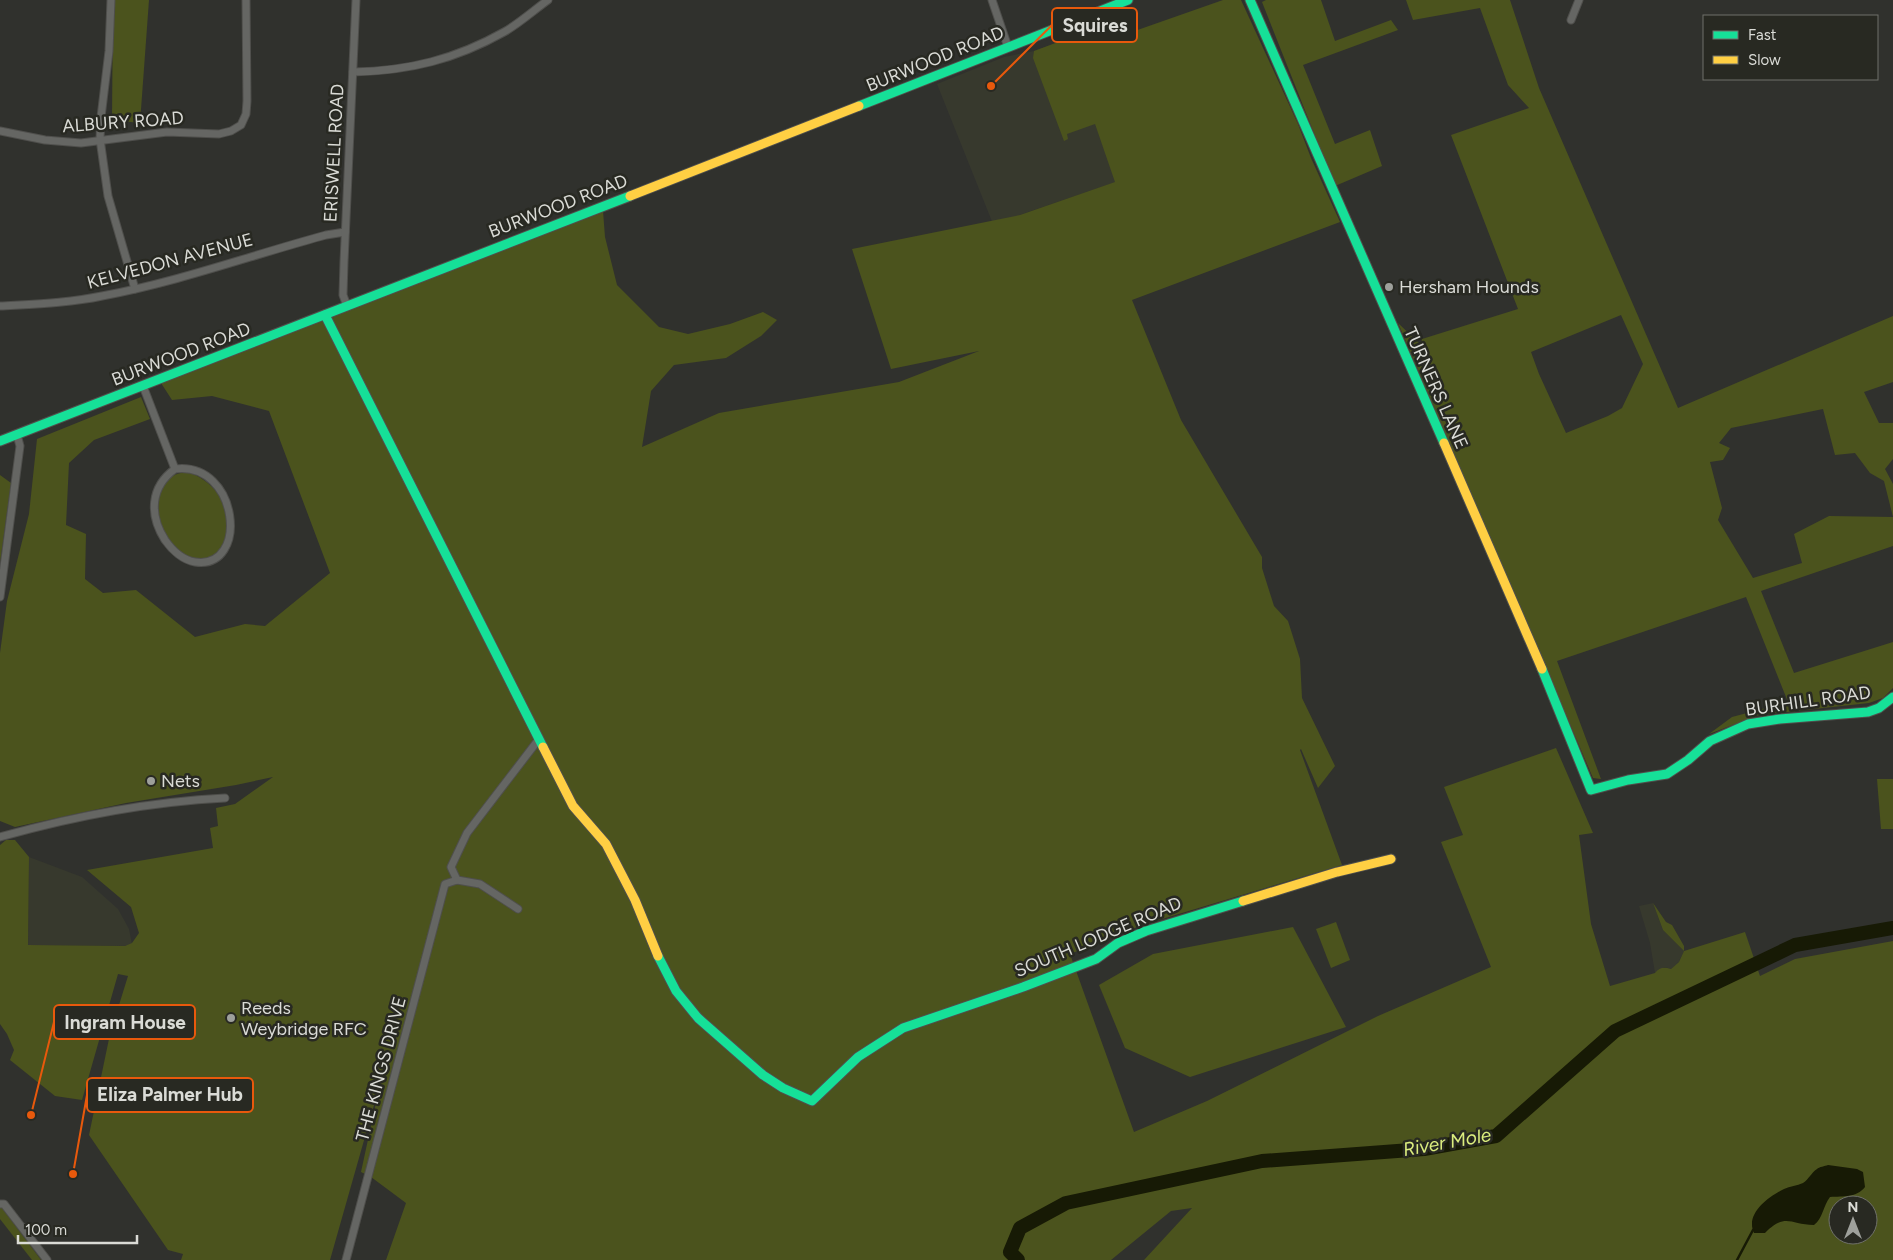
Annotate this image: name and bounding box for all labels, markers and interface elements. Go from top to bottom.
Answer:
callout: Squires [1052,8,1137,42]
text: Squires [1062,14,1128,37]
legend [1703,15,1878,80]
street label: BURWOOD ROAD [863,21,1007,97]
text: Fast [1748,26,1777,44]
text: Slow [1748,51,1781,69]
street label: ERISWELL ROAD [319,83,349,223]
street label: ALBURY ROAD [62,107,184,137]
street label: BURWOOD ROAD [486,169,630,243]
street label: KELVEDON AVENUE [85,228,255,294]
place label: Hersham Hounds [1399,276,1539,298]
marker: Hersham Hounds [1383,281,1395,293]
street label: BURWOOD ROAD [109,317,253,391]
street label: TURNERS LANE [1399,323,1473,453]
street label: BURHILL ROAD [1744,681,1872,721]
place label: Nets [161,770,200,792]
marker: Nets [145,775,157,787]
street label: SOUTH LODGE ROAD [1011,892,1185,982]
street label: THE KINGS DRIVE [351,994,411,1144]
place label: Reeds Weybridge RFC [241,997,367,1040]
callout: Ingram House [54,1005,195,1039]
text: Ingram House [64,1011,186,1034]
marker: Reeds Weybridge RFC [225,1012,237,1024]
callout: Eliza Palmer Hub [87,1078,253,1112]
text: Eliza Palmer Hub [97,1083,243,1106]
water label: River Mole [1401,1123,1494,1161]
north arrow [1828,1195,1878,1245]
text: N [1848,1199,1858,1216]
scale bar [18,1212,136,1244]
text: 100 m [25,1221,67,1239]

